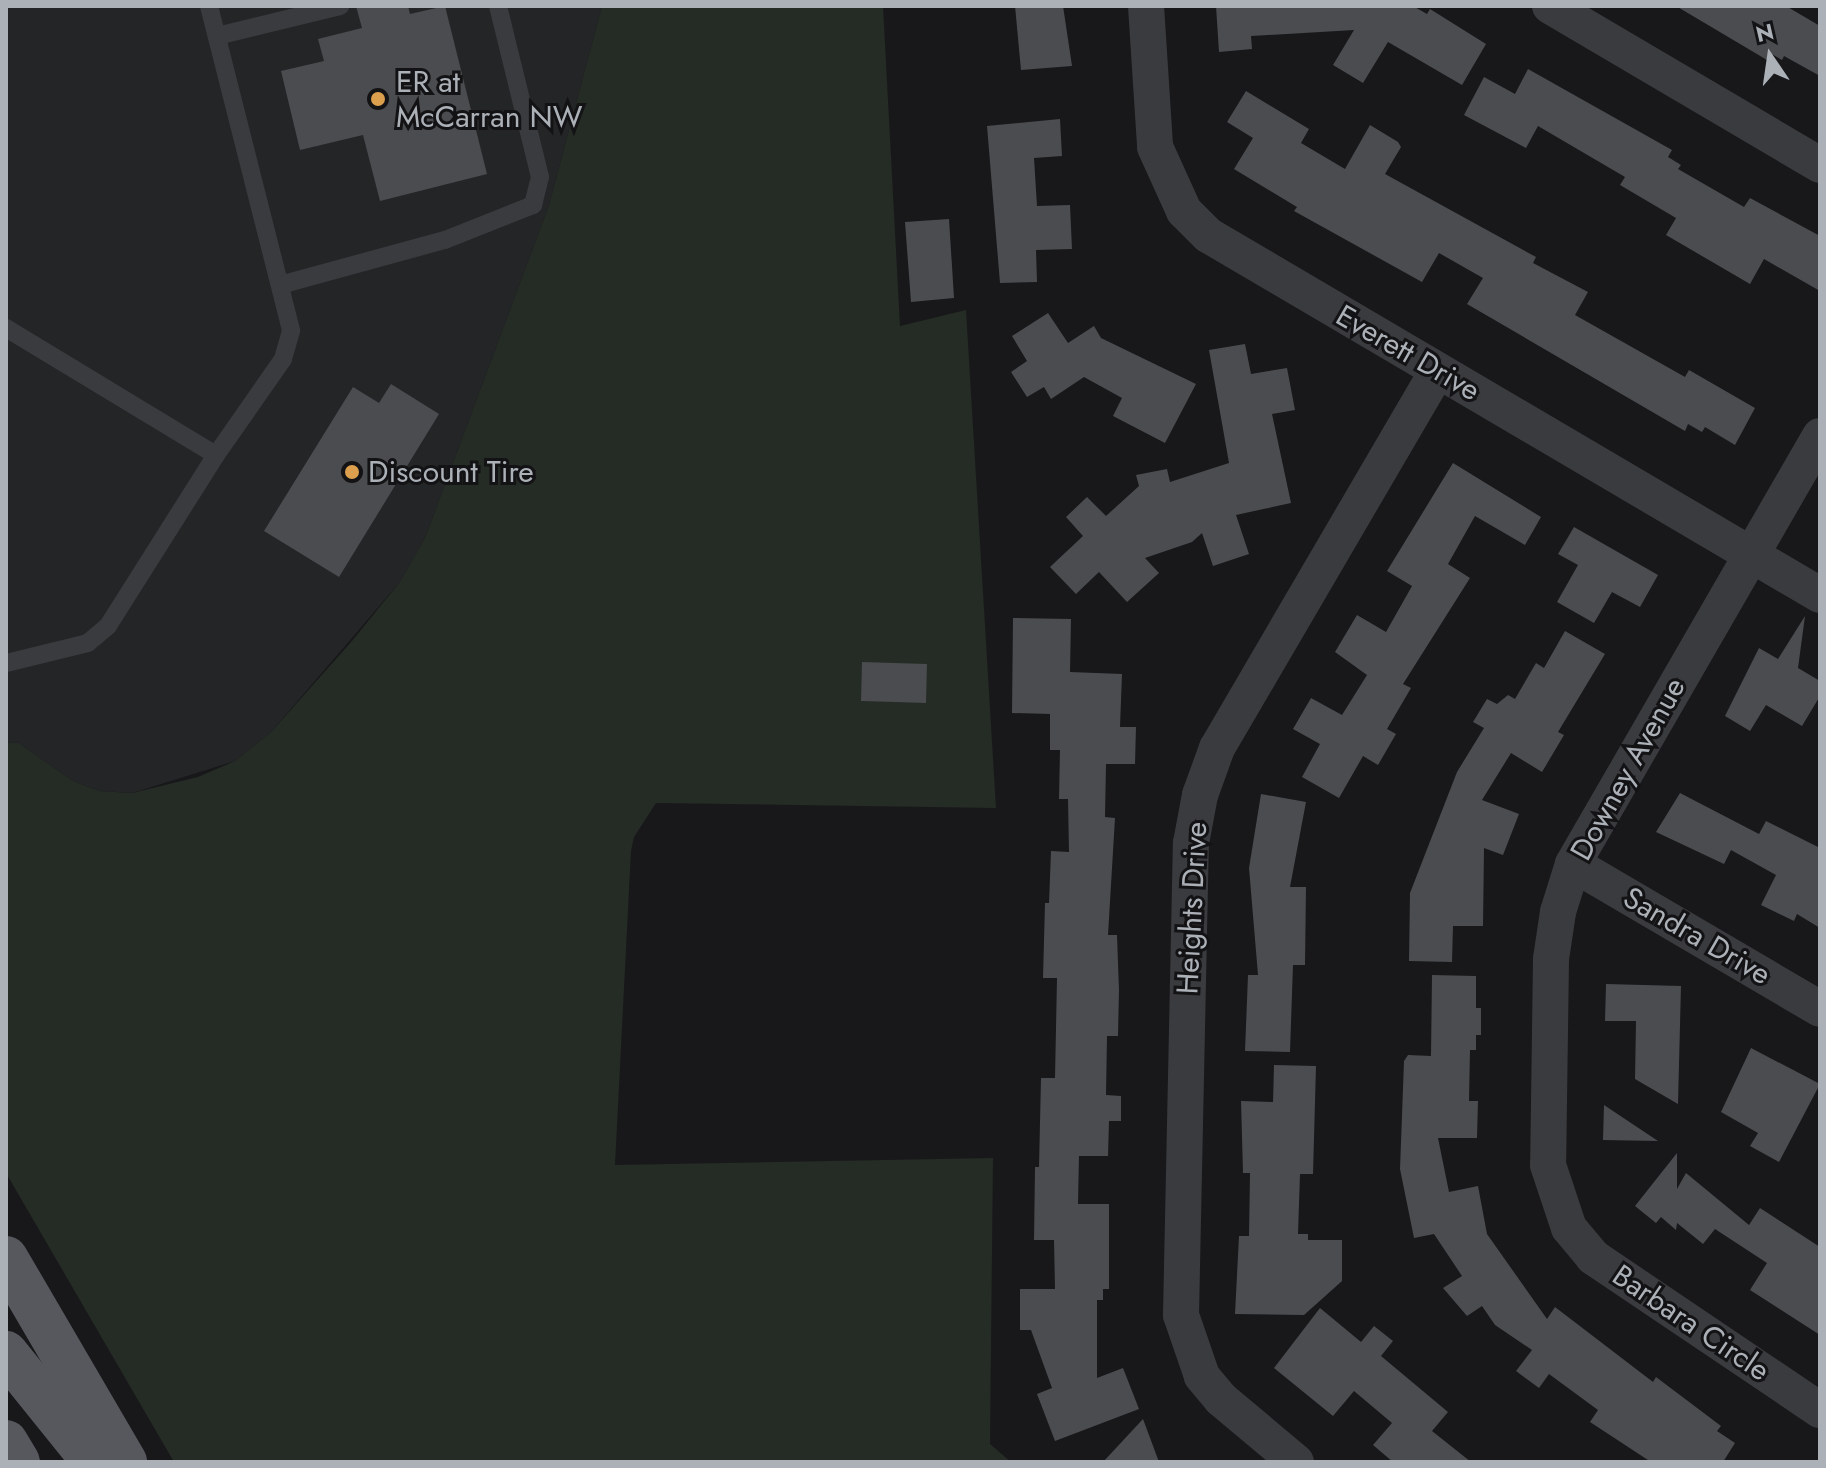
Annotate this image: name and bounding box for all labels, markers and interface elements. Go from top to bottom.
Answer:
text: N [1752,15,1777,50]
north arrow [1730,16,1810,96]
place label: ER at McCarran NW [396,64,582,134]
marker: ER at McCarran NW [367,88,389,110]
street label: Everett Drive [1330,297,1486,409]
place label: Discount Tire [368,454,534,490]
marker: Discount Tire [343,463,361,481]
street label: Downey Avenue [1563,671,1693,867]
street label: Heights Drive [1170,821,1214,995]
street label: Sandra Drive [1617,879,1777,993]
street label: Barbara Circle [1606,1257,1776,1389]

